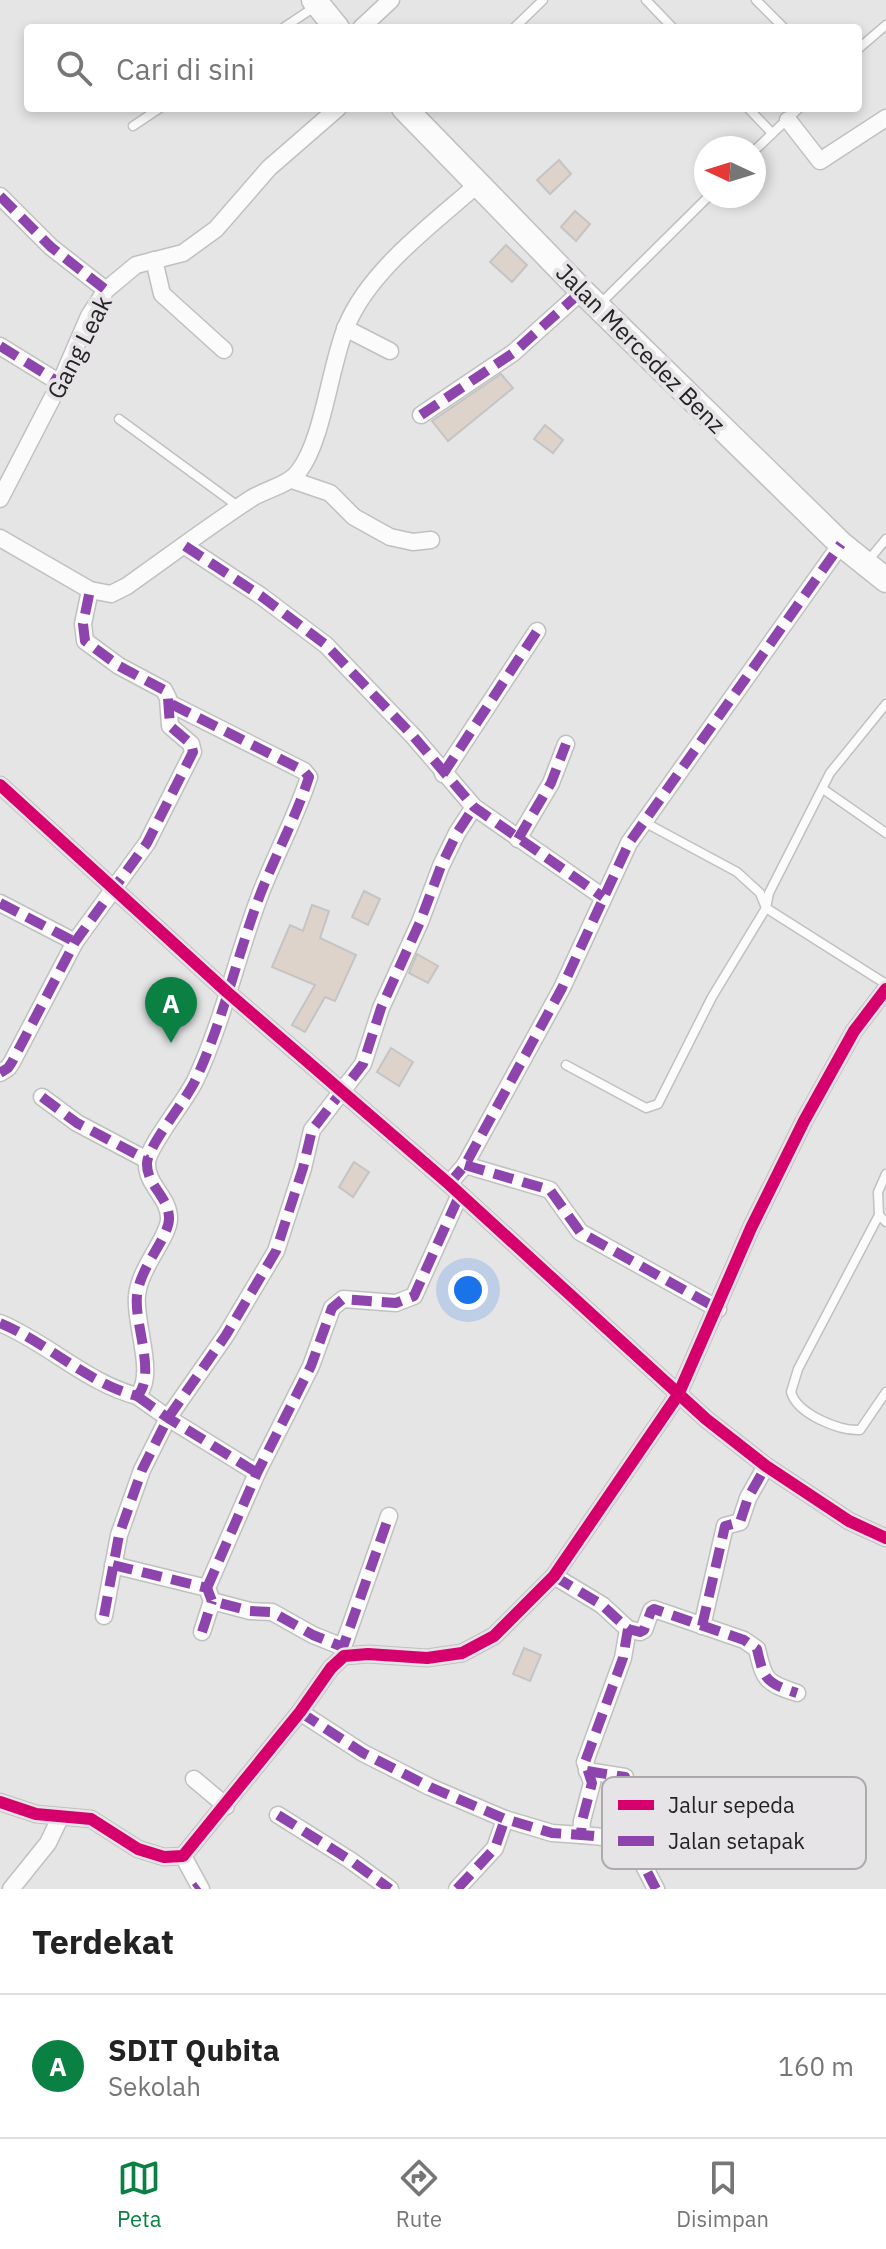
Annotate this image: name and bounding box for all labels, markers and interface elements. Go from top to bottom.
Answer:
search box [24,24,862,112]
icon: search [52,46,96,90]
text: Cari di sini [116,49,255,88]
north arrow [694,136,766,208]
street label: Jalan Mercedez Benz [549,256,733,440]
street label: Gang Leak [39,290,119,404]
pin: A [145,977,197,1043]
your location [448,1270,488,1310]
legend [602,1777,866,1869]
text: Jalur sepeda [668,1790,795,1819]
text: Jalan setapak [668,1826,805,1855]
text: Terdekat [32,1919,174,1963]
text: SDIT Qubita [108,2030,280,2069]
text: A [49,2049,67,2083]
text: 160 m [778,2049,854,2083]
text: Sekolah [108,2069,201,2103]
tab: Peta [117,2156,162,2233]
tab: Rute [396,2156,442,2233]
tab: Disimpan [676,2156,769,2233]

